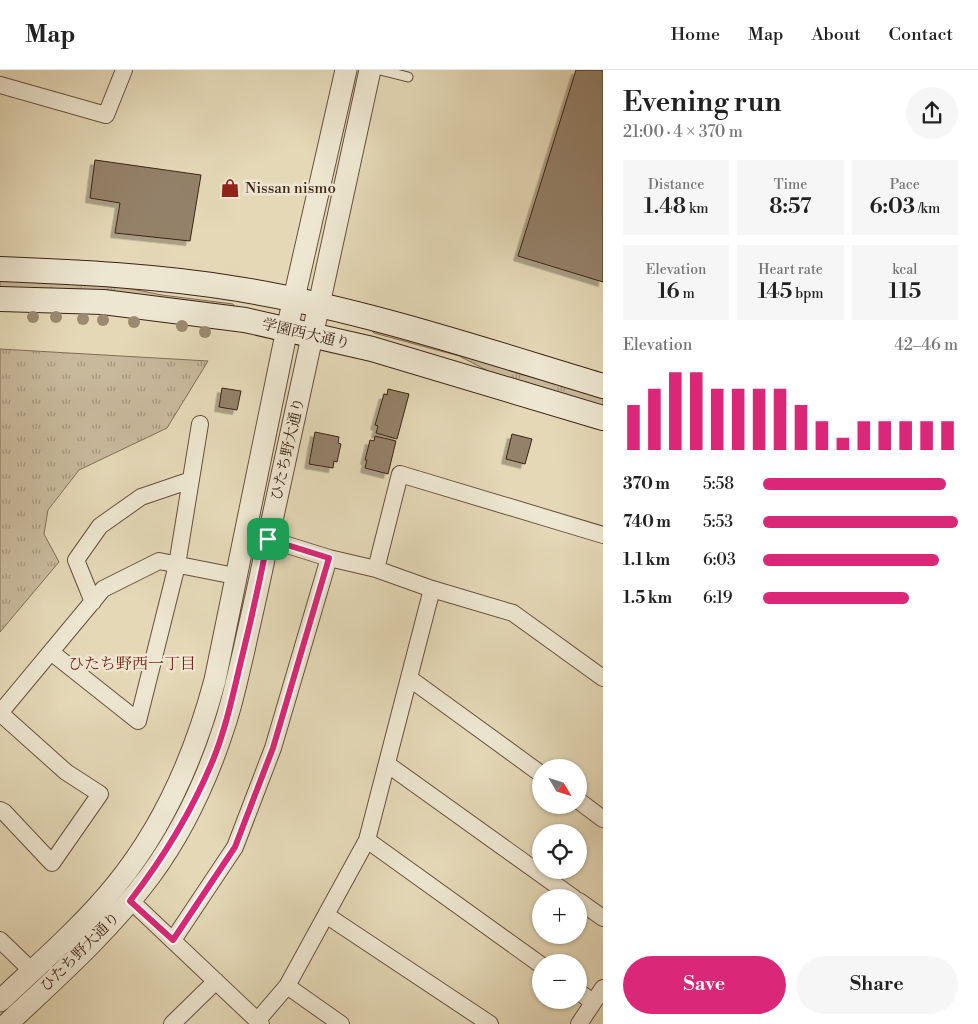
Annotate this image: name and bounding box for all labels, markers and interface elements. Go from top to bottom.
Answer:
text: Map [25,20,75,50]
text: Home [671,23,720,46]
text: Map [748,23,784,46]
text: About [812,23,861,46]
text: Contact [889,23,953,46]
text: Evening run [623,85,782,120]
button: share [906,87,958,139]
text: 21:00 · 4 × 370 m [623,122,743,142]
text: Distance [648,176,704,194]
text: Time [774,176,807,194]
text: Pace [890,176,920,194]
shop icon: Nissan nismo [219,177,241,199]
place label: Nissan nismo [245,179,336,198]
text: 1.48 [644,194,686,220]
text: 8:57 [769,194,812,220]
text: 6:03 [869,194,915,220]
text: km [686,200,708,218]
text: /km [915,200,940,218]
text: Elevation [646,261,706,279]
text: Heart rate [758,261,823,279]
text: kcal [892,261,918,279]
text: 16 [658,279,680,305]
text: 145 [757,279,792,305]
text: 115 [888,279,921,305]
text: m [680,285,695,303]
text: bpm [792,285,824,303]
street label: 学園西大通り [260,315,352,353]
text: Elevation [623,335,692,355]
text: 42–46 m [894,335,958,355]
street label: ひたち野大通り [267,396,309,502]
text: 370 m [623,474,670,494]
text: 5:58 [703,474,734,494]
text: 740 m [623,512,671,532]
text: 5:53 [703,512,733,532]
pin [247,518,289,560]
icon: arrive [254,525,282,553]
text: 1.1 km [623,550,670,570]
text: 6:03 [703,550,736,570]
text: 1.5 km [623,588,672,608]
text: 6:19 [703,588,732,608]
district label: ひたち野西一丁目 [68,654,196,674]
north arrow [532,759,588,814]
map controls [532,759,587,1009]
button: locate [532,824,587,879]
button: + [532,889,587,944]
street label: ひたち野大通り [36,908,124,996]
button: − [532,954,587,1009]
button: Save [623,956,786,1014]
button: Share [796,956,958,1014]

